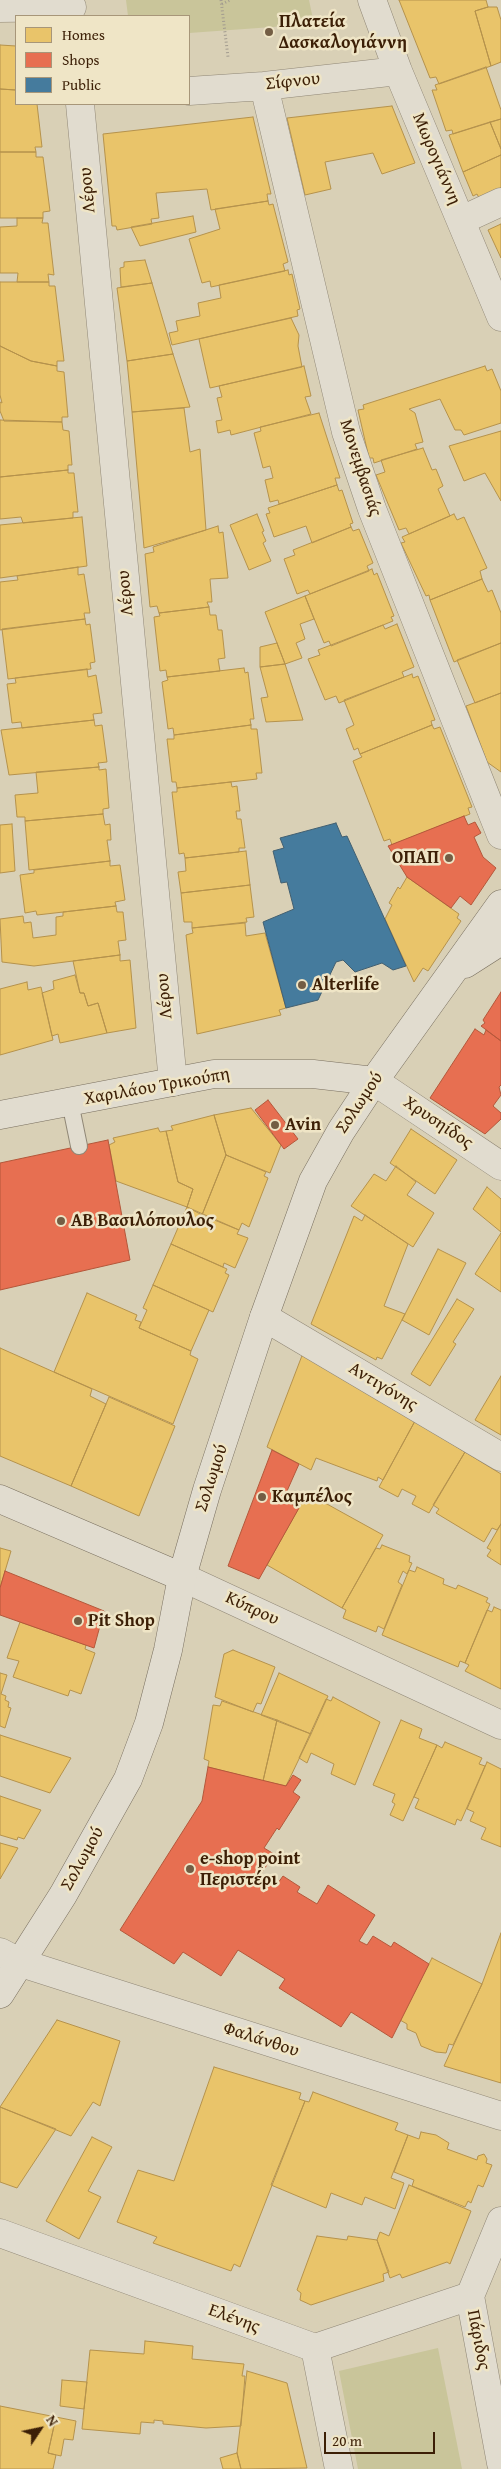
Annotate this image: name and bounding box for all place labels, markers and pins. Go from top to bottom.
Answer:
place label: Πλατεία Δασκαλογιάννη [279,11,407,54]
marker: Πλατεία Δασκαλογιάννη [263,26,275,38]
place label: ΟΠΑΠ [392,847,439,869]
marker: ΟΠΑΠ [443,852,455,864]
place label: Alterlife [312,974,379,996]
marker: Alterlife [296,979,308,991]
place label: Avin [285,1114,321,1136]
marker: Avin [269,1119,281,1131]
place label: ΑΒ Βασιλόπουλος [71,1210,214,1232]
marker: ΑΒ Βασιλόπουλος [55,1215,67,1227]
place label: Καμπέλος [272,1486,352,1508]
marker: Καμπέλος [256,1491,268,1503]
place label: Pit Shop [88,1610,155,1632]
marker: Pit Shop [72,1615,84,1627]
place label: e-shop point Περιστέρι [200,1848,300,1890]
marker: e-shop point Περιστέρι [184,1863,196,1875]

